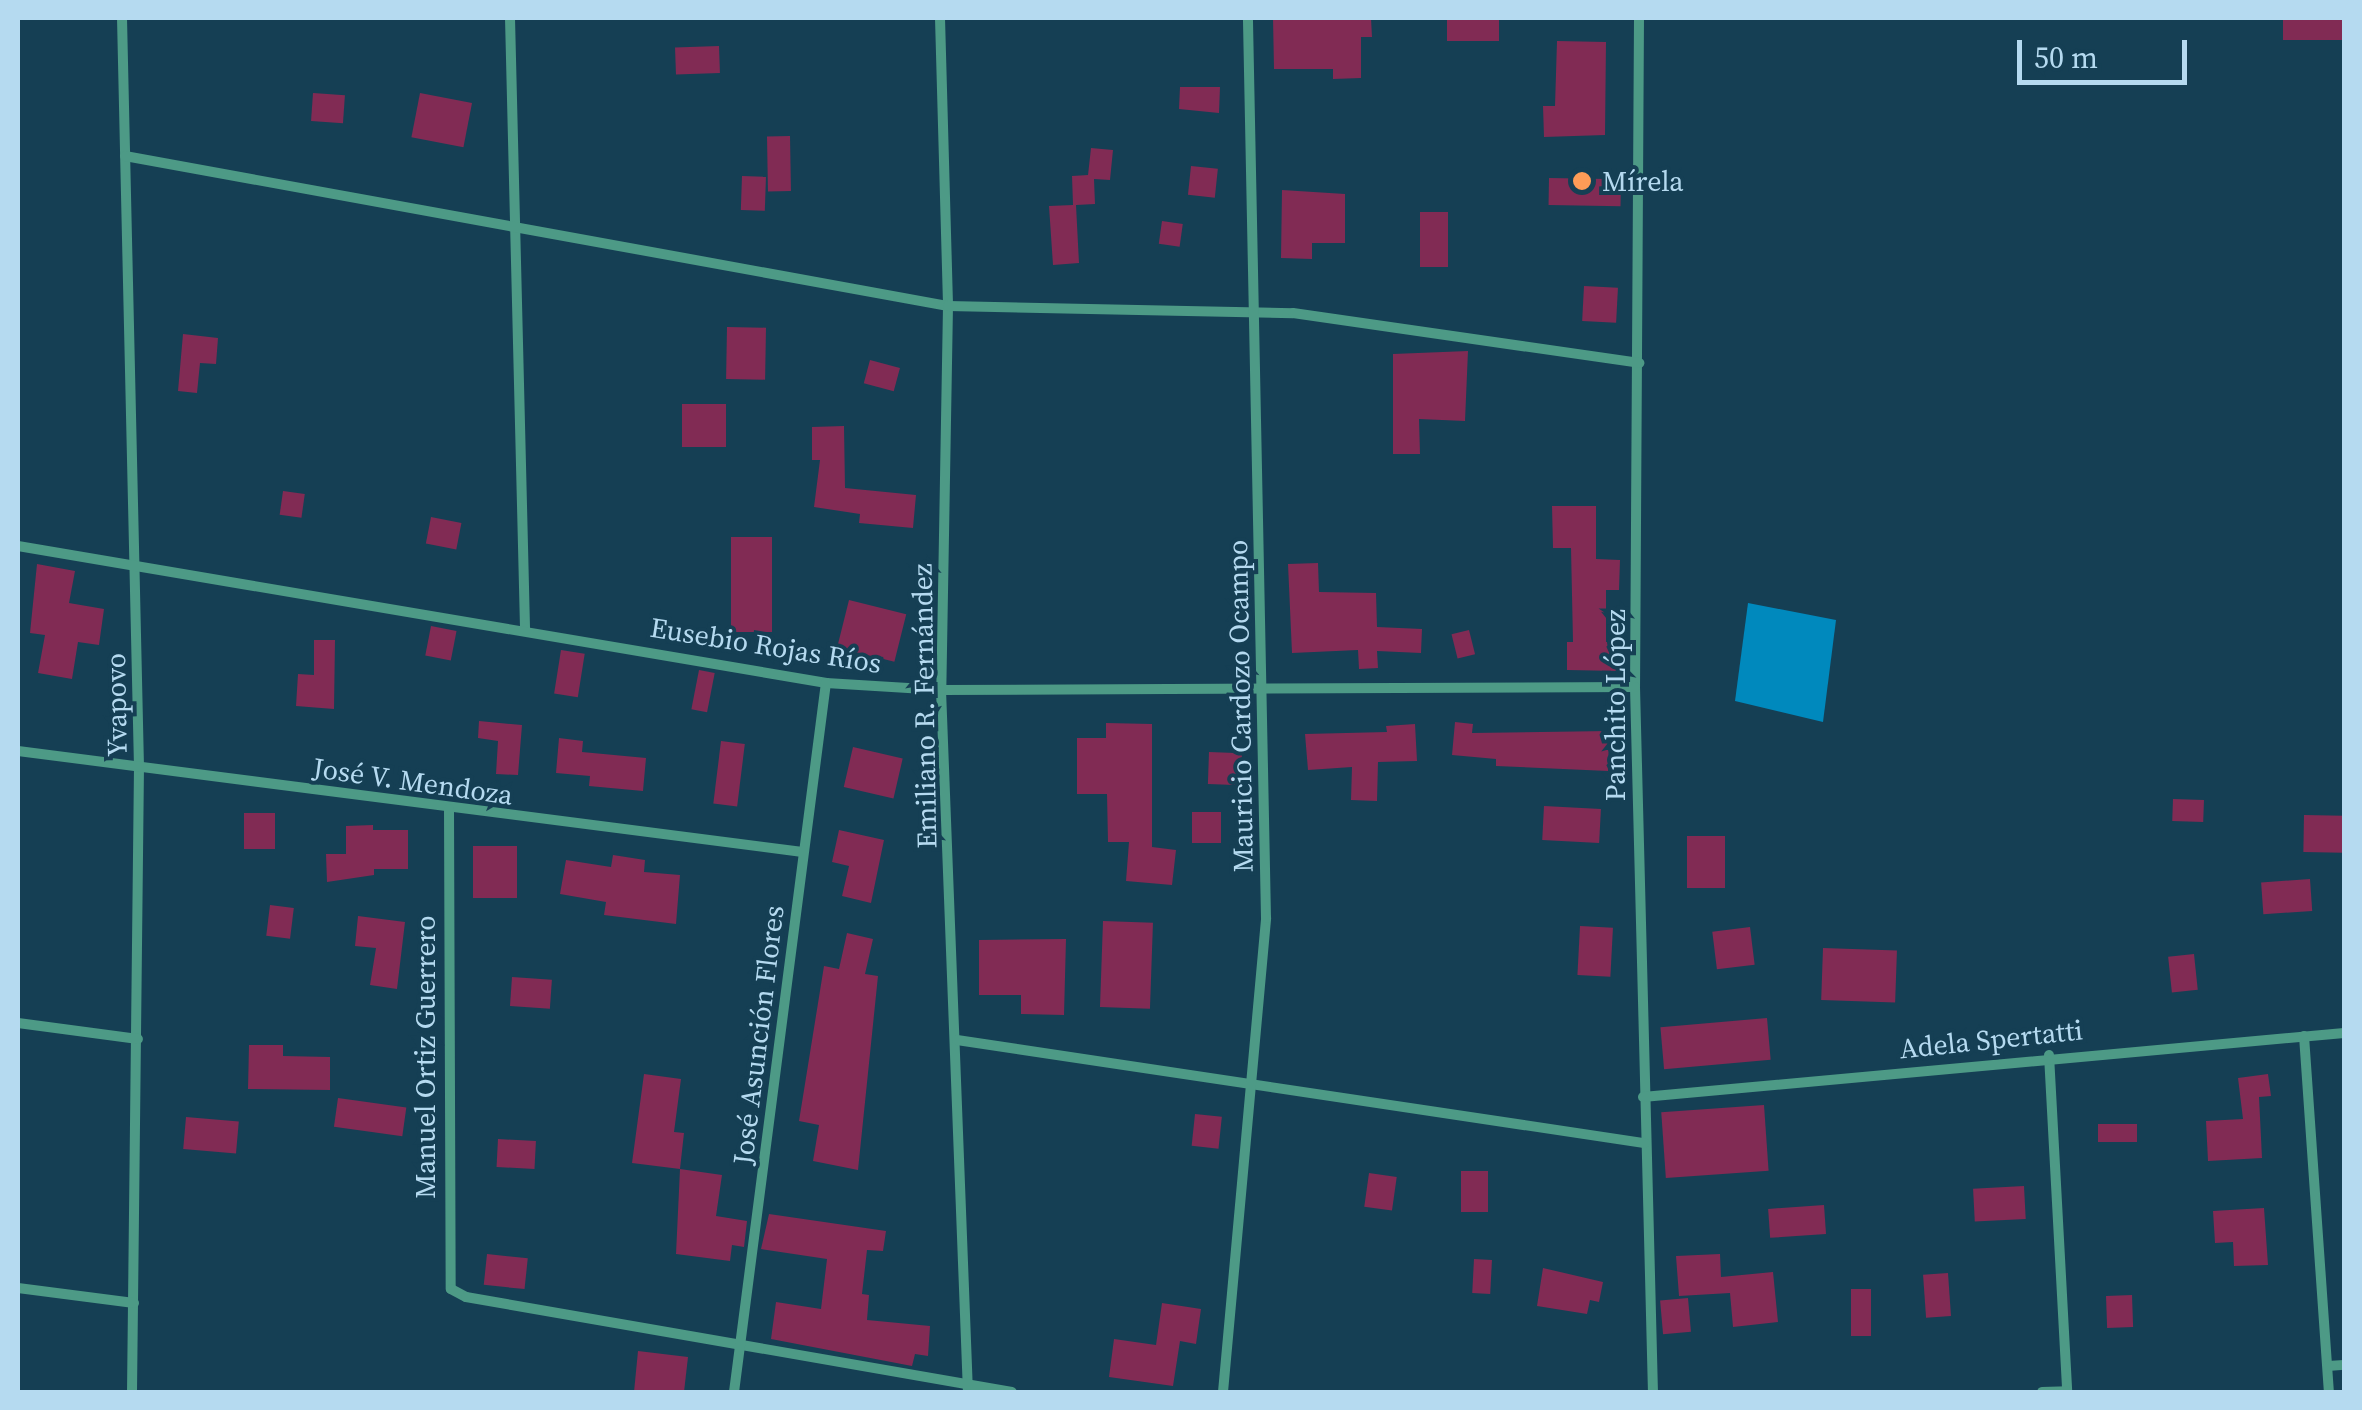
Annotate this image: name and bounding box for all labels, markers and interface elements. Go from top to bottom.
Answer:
scale bar [2022,20,2192,82]
text: 50 m [2034,37,2098,78]
place label: Mírela [1602,164,1683,198]
marker: Mírela [1571,170,1593,192]
street label: Mauricio Cardozo Ocampo [1220,539,1260,873]
street label: Emiliano R. Fernández [905,563,943,849]
street label: Panchito López [1598,609,1632,801]
street label: Eusebio Rojas Ríos [648,610,884,680]
street label: Yvapovo [98,653,134,757]
street label: José V. Mendoza [310,750,516,812]
street label: José Asunción Flores [725,903,791,1167]
street label: Manuel Ortiz Guerrero [408,915,442,1199]
street label: Adela Spertatti [1898,1013,2084,1065]

